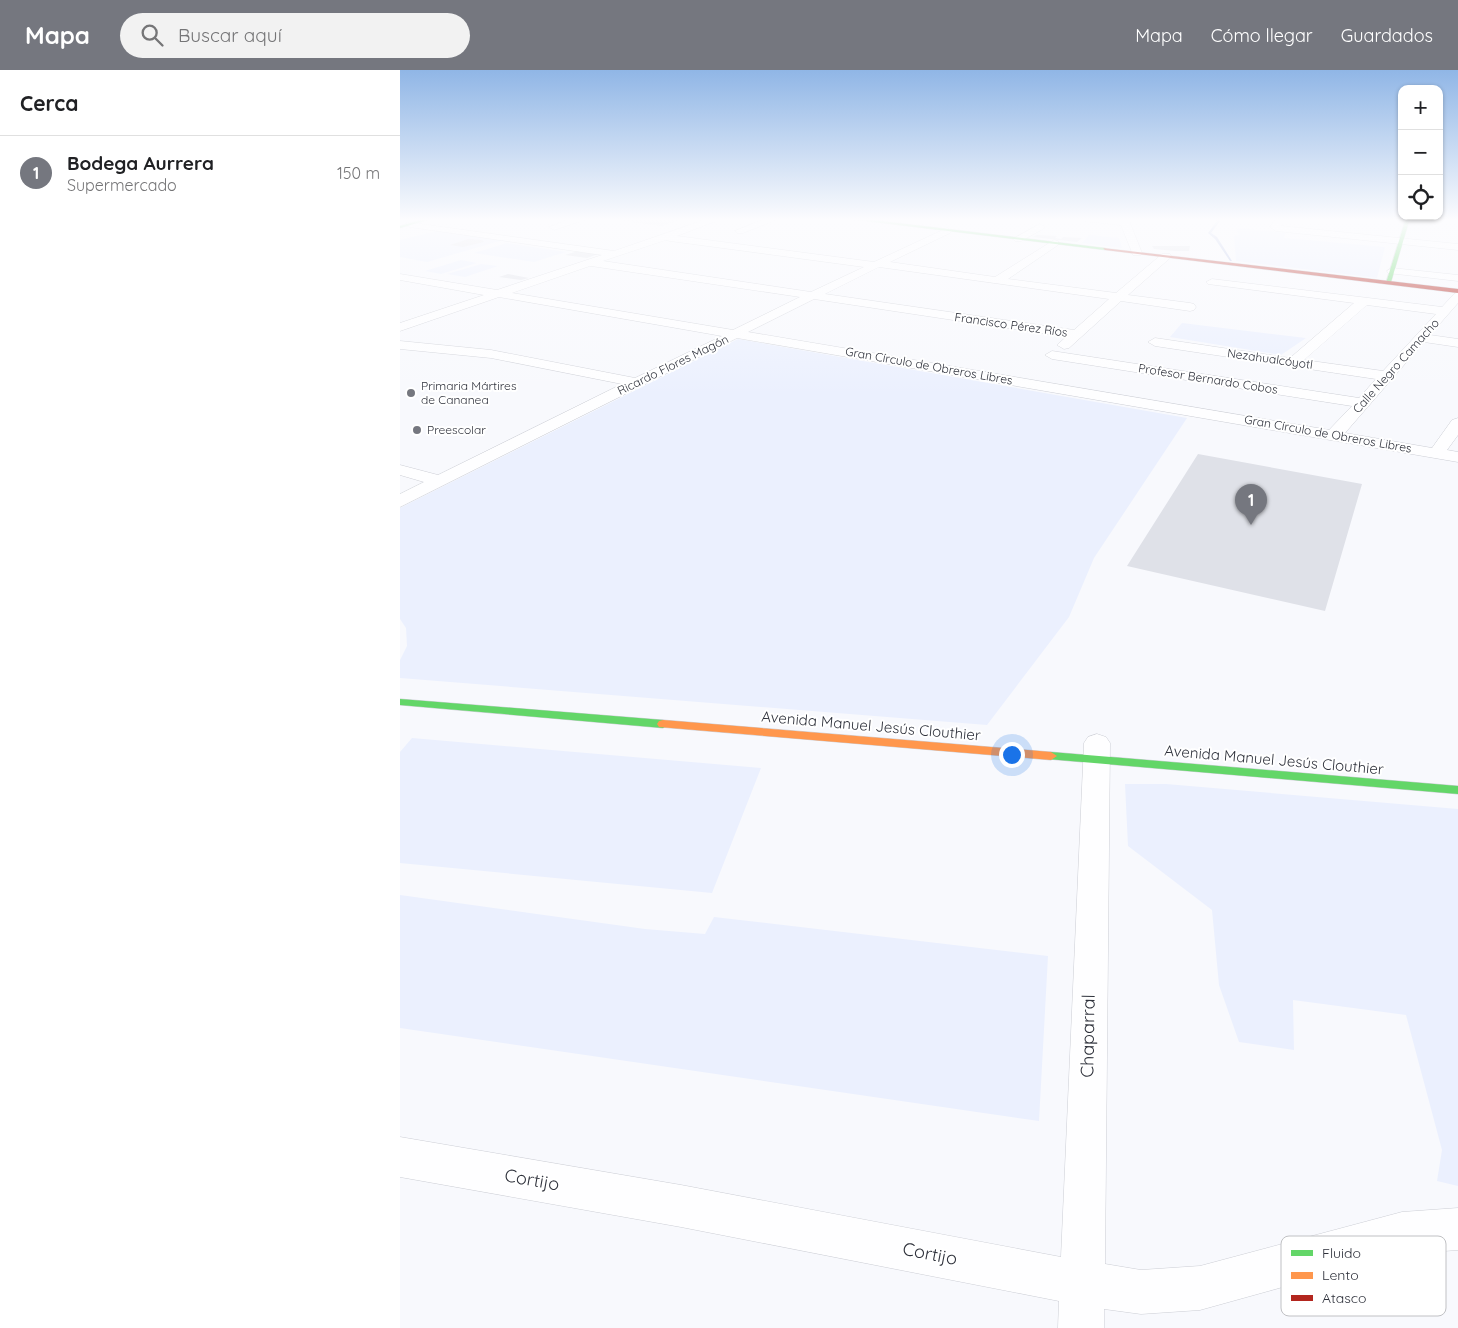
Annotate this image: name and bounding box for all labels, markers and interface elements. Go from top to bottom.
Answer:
search box [120,13,470,58]
text: Mapa [25,20,90,50]
icon: search [138,21,166,49]
text: Buscar aquí [178,23,282,47]
text: Mapa [1135,24,1183,47]
text: Cómo llegar [1211,24,1313,47]
text: Guardados [1341,24,1433,47]
map controls [1398,85,1443,220]
button: + [1398,85,1443,130]
text: Cerca [20,90,78,116]
button: − [1398,130,1443,175]
text: Bodega Aurrera [67,151,214,175]
text: 1 [33,163,39,183]
text: 150 m [337,163,380,183]
text: Supermercado [67,175,177,195]
button: locate [1398,175,1443,220]
street label: Francisco Pérez Ríos [954,309,1069,340]
street label: Calle Negro Camacho [1349,315,1442,416]
street label: Ricardo Flores Magón [615,331,731,398]
street label: Gran Círculo de Obreros Libres [844,343,1014,388]
street label: Nezahualcóyotl [1226,345,1314,372]
street label: Profesor Bernardo Cobos [1137,360,1279,397]
place label: Primaria Mártires de Cananea [421,378,517,407]
marker: Primaria Mártires de Cananea [405,387,417,399]
street label: Gran Círculo de Obreros Libres [1243,411,1413,456]
place label: Preescolar [427,422,486,437]
marker: Preescolar [411,424,423,436]
pin: 1 [1235,484,1267,525]
street label: Avenida Manuel Jesús Clouthier [761,706,982,745]
street label: Avenida Manuel Jesús Clouthier [1164,740,1385,779]
your location [999,742,1025,768]
street label: Chaparral [1075,994,1100,1078]
street label: Cortijo [503,1163,561,1196]
legend [1281,1236,1446,1316]
street label: Cortijo [901,1237,959,1270]
text: Fluido [1322,1244,1361,1262]
text: Lento [1322,1266,1359,1284]
text: Atasco [1322,1289,1367,1307]

